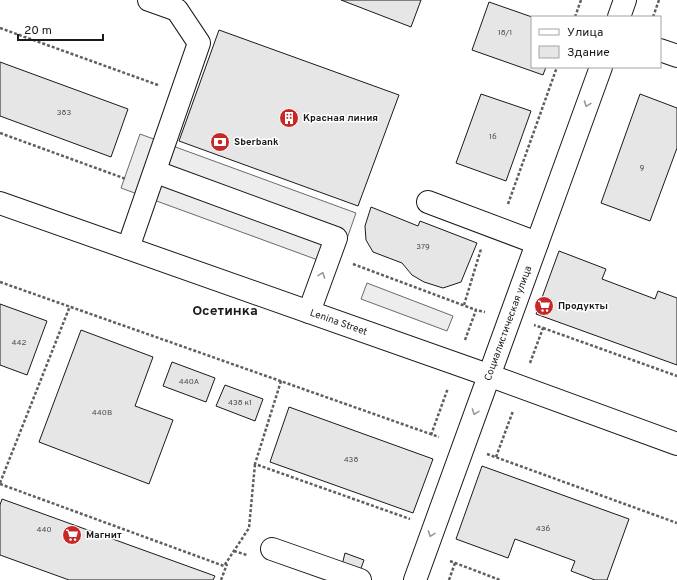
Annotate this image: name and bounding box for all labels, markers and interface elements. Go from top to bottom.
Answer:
scale bar [18,16,103,42]
legend [531,16,661,68]
text: 20 m [24,23,52,39]
text: Улица [567,25,603,41]
house number: 18/1 [498,28,512,38]
text: Здание [567,45,610,61]
one-way arrow [584,100,592,107]
building icon: Красная линия [278,107,300,129]
house number: 383 [57,108,71,118]
place label: Красная линия [303,112,378,125]
bank icon: Sberbank [209,131,231,153]
house number: 16 [489,132,497,142]
place label: Sberbank [234,136,279,149]
house number: 9 [640,163,645,173]
house number: 379 [416,242,430,252]
street label: Социалистическая улица [481,264,535,383]
one-way arrow [318,272,326,279]
supermarket icon: Продукты [533,295,555,317]
place label: Продукты [558,300,608,313]
district label: Осетинка [192,303,258,320]
street label: Lenina Street [308,306,369,339]
house number: 442 [12,338,27,348]
house number: 440А [179,377,200,387]
house number: 438 к1 [228,398,252,408]
house number: 440В [92,408,112,418]
one-way arrow [471,408,479,415]
house number: 438 [344,455,358,465]
supermarket icon: Магнит [61,524,83,546]
house number: 436 [536,524,551,534]
house number: 440 [36,525,52,535]
place label: Магнит [86,529,122,542]
one-way arrow [427,531,436,538]

